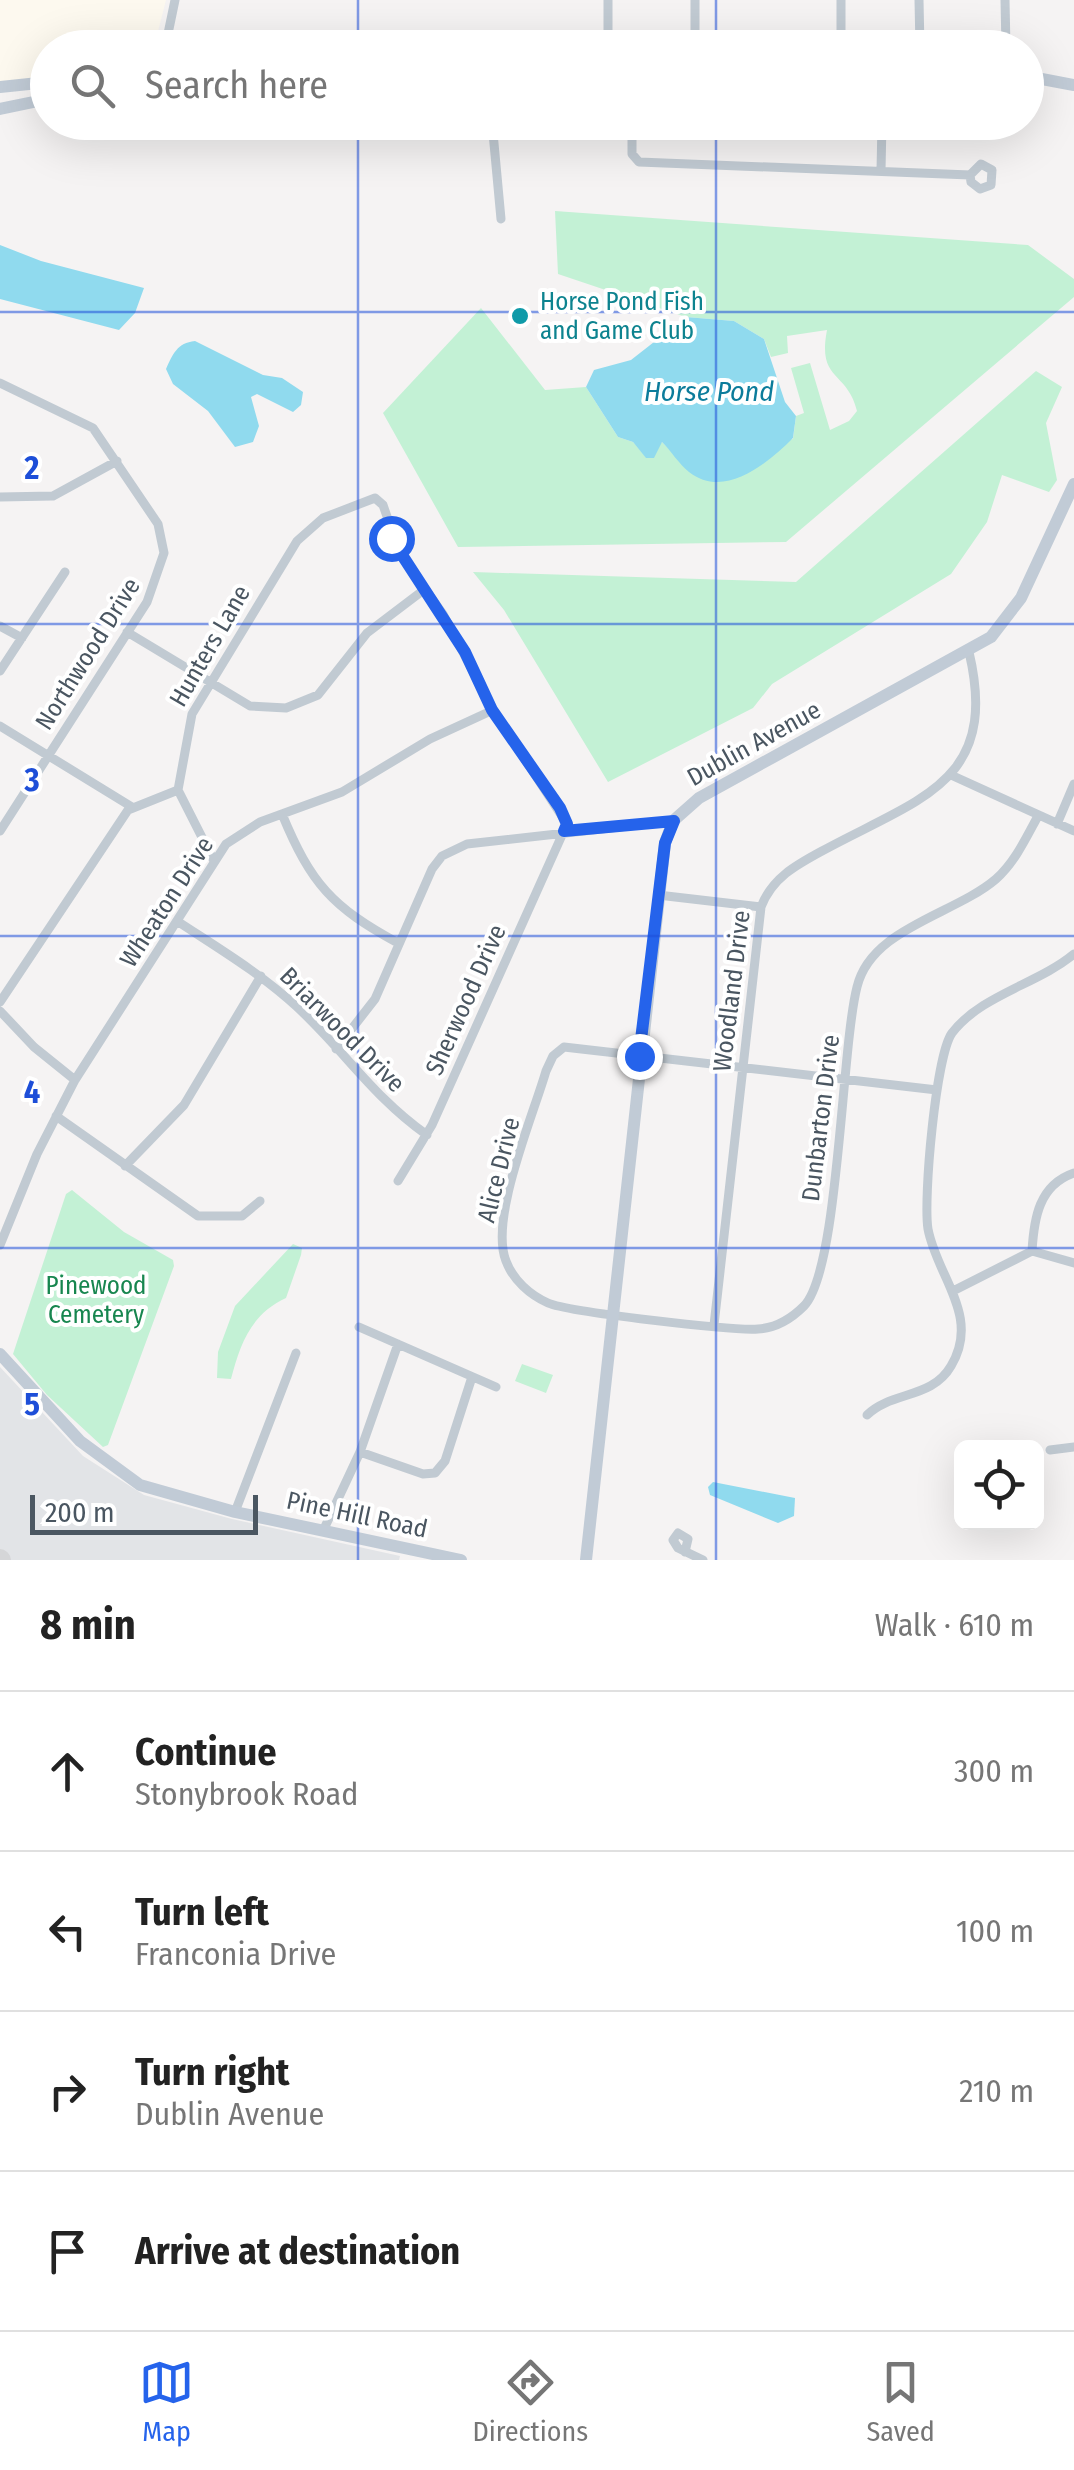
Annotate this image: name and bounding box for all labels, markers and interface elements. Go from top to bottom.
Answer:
search box [30,30,1044,140]
icon: search [65,58,120,113]
text: Search here [145,62,328,108]
place label: Horse Pond Fish and Game Club [540,287,704,346]
marker: Horse Pond Fish and Game Club [509,305,531,327]
water label: Horse Pond [644,375,774,408]
text: 2 [24,449,40,487]
route start [369,516,415,562]
street label: Northwood Drive [29,573,147,735]
street label: Hunters Lane [163,580,257,712]
street label: Dublin Avenue [682,695,826,793]
text: 3 [23,761,40,799]
street label: Wheaton Drive [114,831,220,973]
street label: Woodland Drive [707,909,757,1073]
street label: Sherwood Drive [419,920,513,1080]
street label: Briarwood Drive [273,961,411,1099]
street label: Dunbarton Drive [796,1033,846,1203]
route end [617,1034,663,1080]
text: 4 [24,1073,40,1111]
street label: Alice Drive [471,1114,527,1226]
park label: Pinewood Cemetery [46,1271,146,1330]
text: 5 [24,1385,40,1423]
map controls [954,1440,1044,1530]
button: locate [954,1440,1044,1530]
street label: Pine Hill Road [284,1485,430,1545]
scale bar [30,1490,258,1534]
text: 200 m [45,1496,115,1529]
text: 8 min [40,1600,136,1650]
text: Walk · 610 m [875,1606,1034,1644]
text: Continue [135,1729,276,1775]
icon: ahead [40,1744,95,1799]
text: 300 m [954,1752,1034,1790]
text: Stonybrook Road [135,1775,358,1813]
text: Turn left [135,1889,269,1935]
icon: left [40,1904,95,1959]
text: 100 m [956,1912,1034,1950]
text: Franconia Drive [135,1935,336,1973]
text: Turn right [135,2049,289,2095]
icon: right [40,2064,95,2119]
text: 210 m [959,2072,1034,2110]
text: Dublin Avenue [135,2095,324,2133]
icon: arrive [40,2224,95,2279]
text: Arrive at destination [135,2228,460,2274]
tab: Map [139,2355,194,2448]
tab: Directions [472,2355,588,2448]
tab: Saved [866,2355,935,2448]

